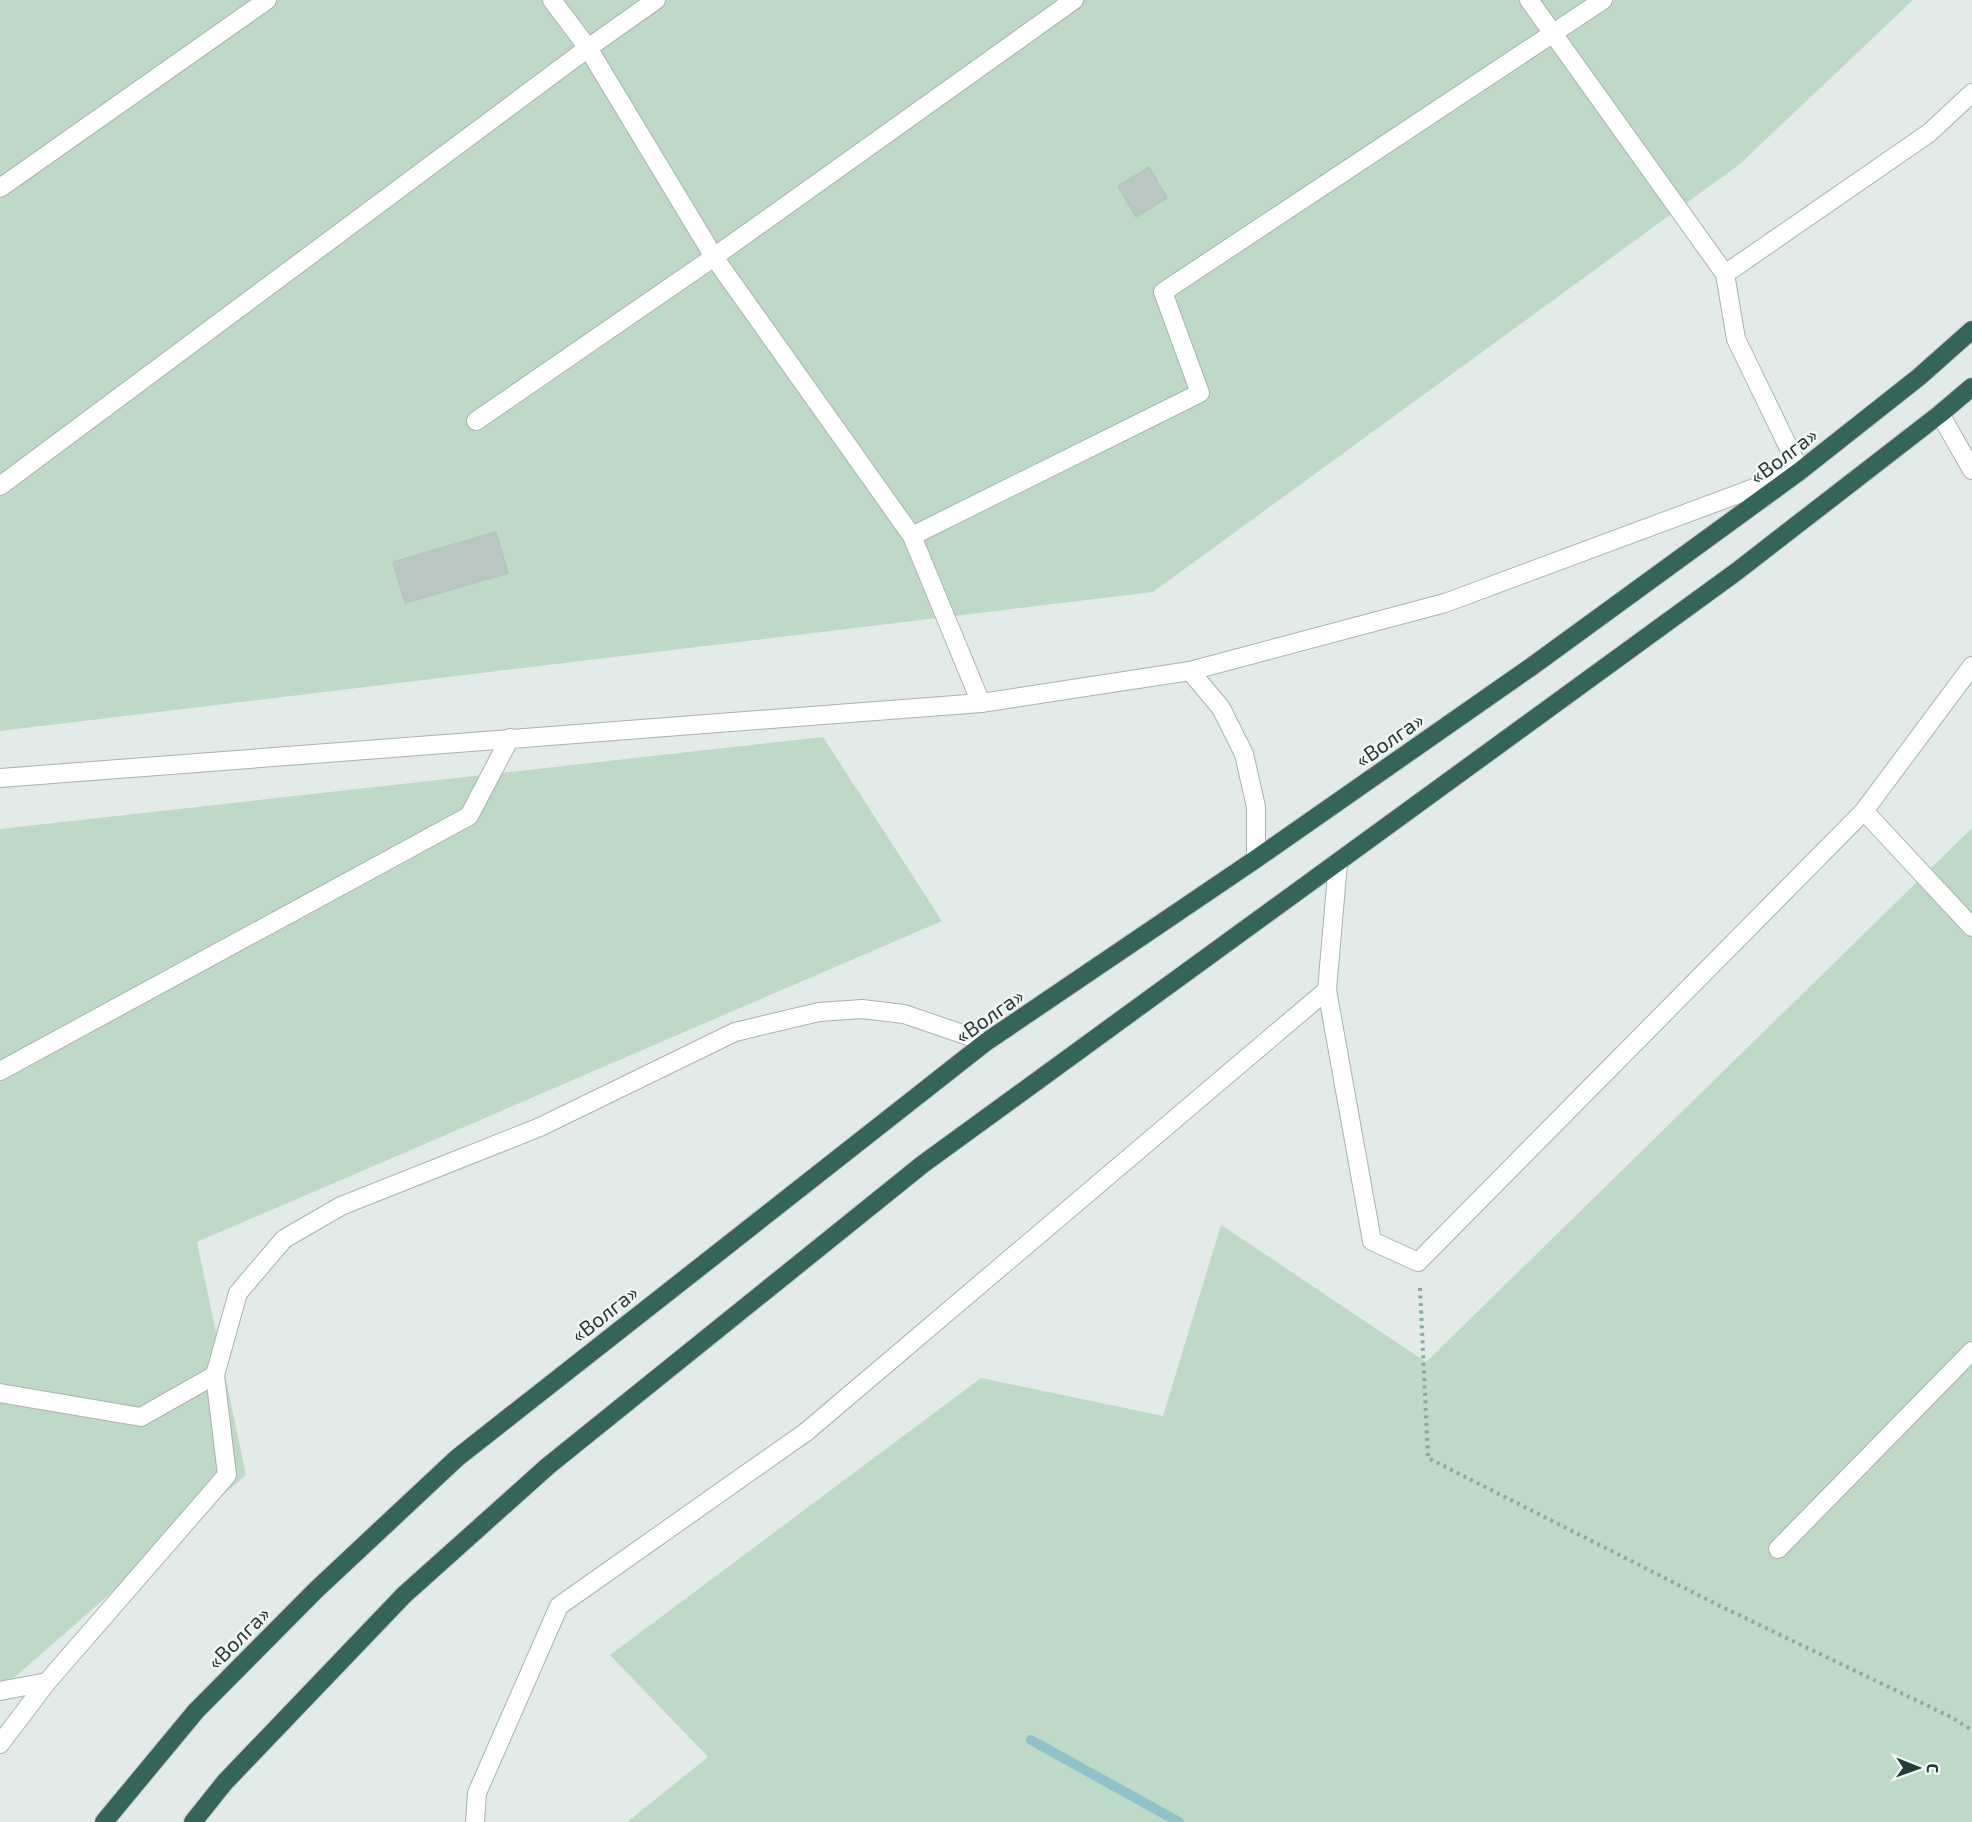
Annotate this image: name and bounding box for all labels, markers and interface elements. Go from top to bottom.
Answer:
street label: «Волга» [1744,421,1822,489]
street label: «Волга» [1350,706,1428,772]
street label: «Волга» [950,982,1028,1048]
street label: «Волга» [565,1279,643,1347]
street label: «Волга» [201,1600,275,1674]
north arrow [1888,1738,1948,1798]
text: С [1924,1763,1943,1773]

